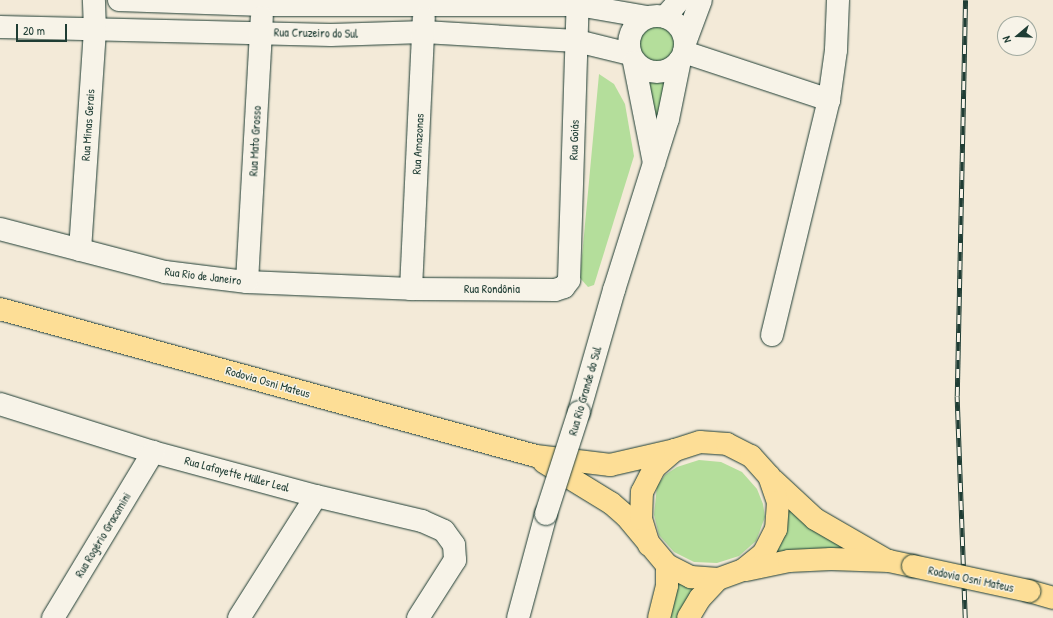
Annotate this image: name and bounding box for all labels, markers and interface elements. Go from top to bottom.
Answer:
scale bar [18,16,69,42]
north arrow [997,16,1037,56]
text: 20 m [23,22,45,39]
street label: Rua Cruzeiro do Sul [274,25,358,41]
text: N [999,35,1014,45]
street label: Rua Minas Gerais [78,88,98,162]
street label: Rua Mato Grosso [246,105,264,177]
street label: Rua Amazonas [409,113,427,175]
street label: Rua Goiás [566,120,582,160]
street label: Rua Rio de Janeiro [164,264,242,288]
street label: Rua Rondônia [464,282,520,296]
street label: Rua Rio Grande do Sul [565,345,605,437]
street label: Rodovia Osni Mateus [224,363,312,401]
street label: Rua Lafayette Müller Leal [183,453,291,495]
street label: Rua Rogério Gracomini [72,490,134,580]
street label: Rodovia Osni Mateus [927,563,1015,595]

